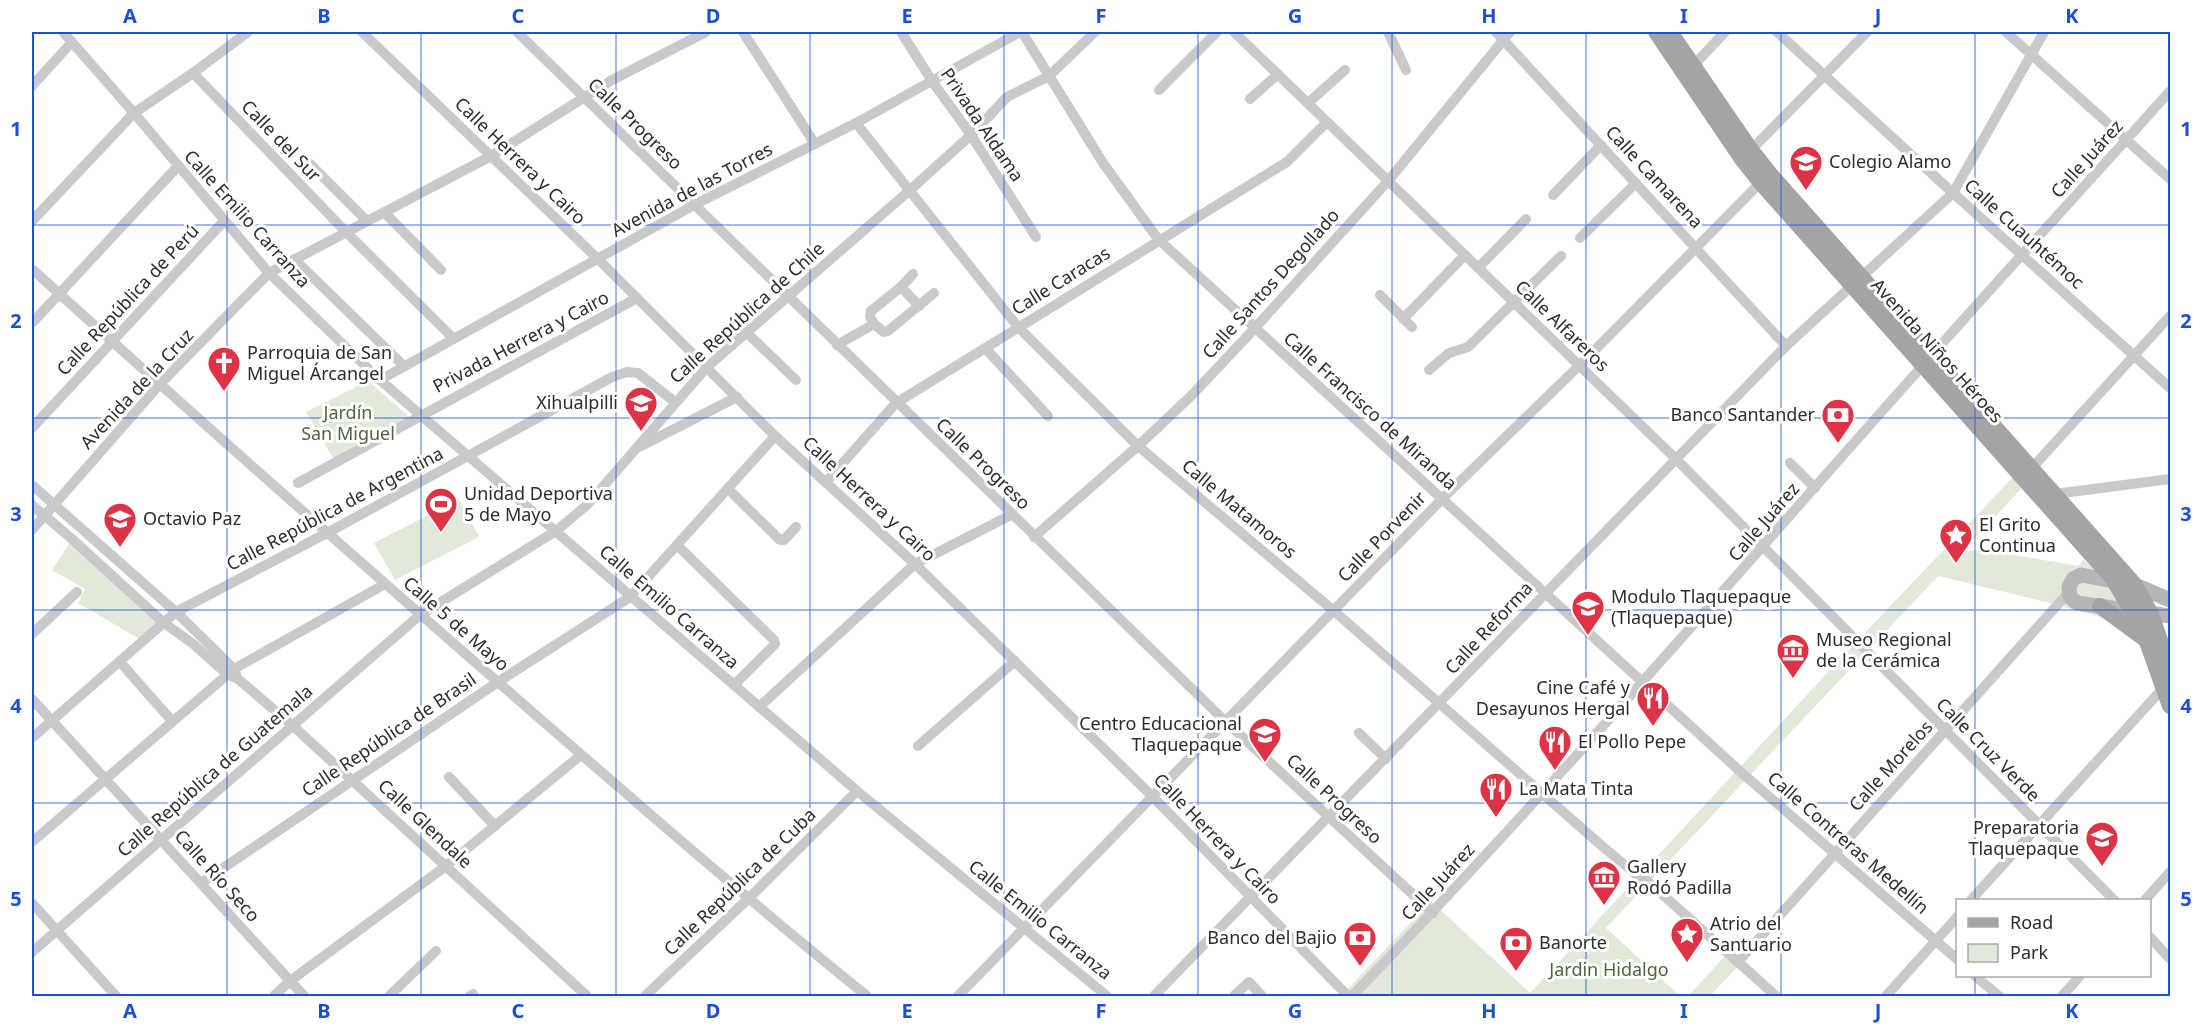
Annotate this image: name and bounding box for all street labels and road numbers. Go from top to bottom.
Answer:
street label: Privada Aldama [936,63,1030,186]
street label: Calle Progreso [583,72,688,174]
street label: Calle Herrera y Cairo [450,91,591,229]
street label: Calle del Sur [237,94,327,187]
street label: Calle Juárez [2045,114,2128,202]
street label: Calle Camarena [1601,120,1709,233]
street label: Avenida de las Torres [607,136,776,242]
street label: Calle Emilio Carranza [179,144,316,292]
street label: Calle Cuauhtémoc [1960,173,2090,294]
street label: Calle Santos Degollado [1196,203,1344,363]
street label: Calle República de Perú [51,219,204,380]
street label: Calle República de Chile [664,236,829,388]
street label: Calle Caracas [1007,240,1114,320]
street label: Avenida Niños Héroes [1867,273,2009,428]
street label: Calle Alfareros [1511,274,1615,376]
street label: Privada Herrera y Cairo [428,285,613,398]
street label: Avenida de la Cruz [74,323,198,454]
street label: Calle Francisco de Miranda [1279,326,1463,495]
street label: Calle Progreso [931,412,1036,514]
street label: Calle Herrera y Cairo [798,430,941,566]
street label: Calle República de Argentina [222,441,447,576]
street label: Calle Matamoros [1177,453,1302,563]
street label: Calle Juárez [1722,477,1804,566]
street label: Calle Porvenir [1332,485,1431,587]
street label: Calle Emilio Carranza [595,539,745,674]
street label: Calle 5 de Mayo [399,571,515,676]
street label: Calle Reforma [1439,576,1537,679]
street label: Calle República de Brasil [297,667,480,802]
street label: Calle República de Guatemala [112,679,317,862]
street label: Calle Cruz Verde [1932,692,2046,806]
street label: Calle Morelos [1843,715,1937,816]
street label: Calle Progreso [1282,748,1388,849]
street label: Calle Contreras Medellín [1763,766,1934,919]
street label: Calle Herrera y Cairo [1149,768,1287,909]
street label: Calle Glendale [373,773,478,873]
street label: Calle República de Cuba [658,802,820,960]
street label: Calle Río Seco [170,824,266,927]
street label: Calle Juárez [1395,838,1479,925]
street label: Calle Emilio Carranza [964,854,1117,984]

